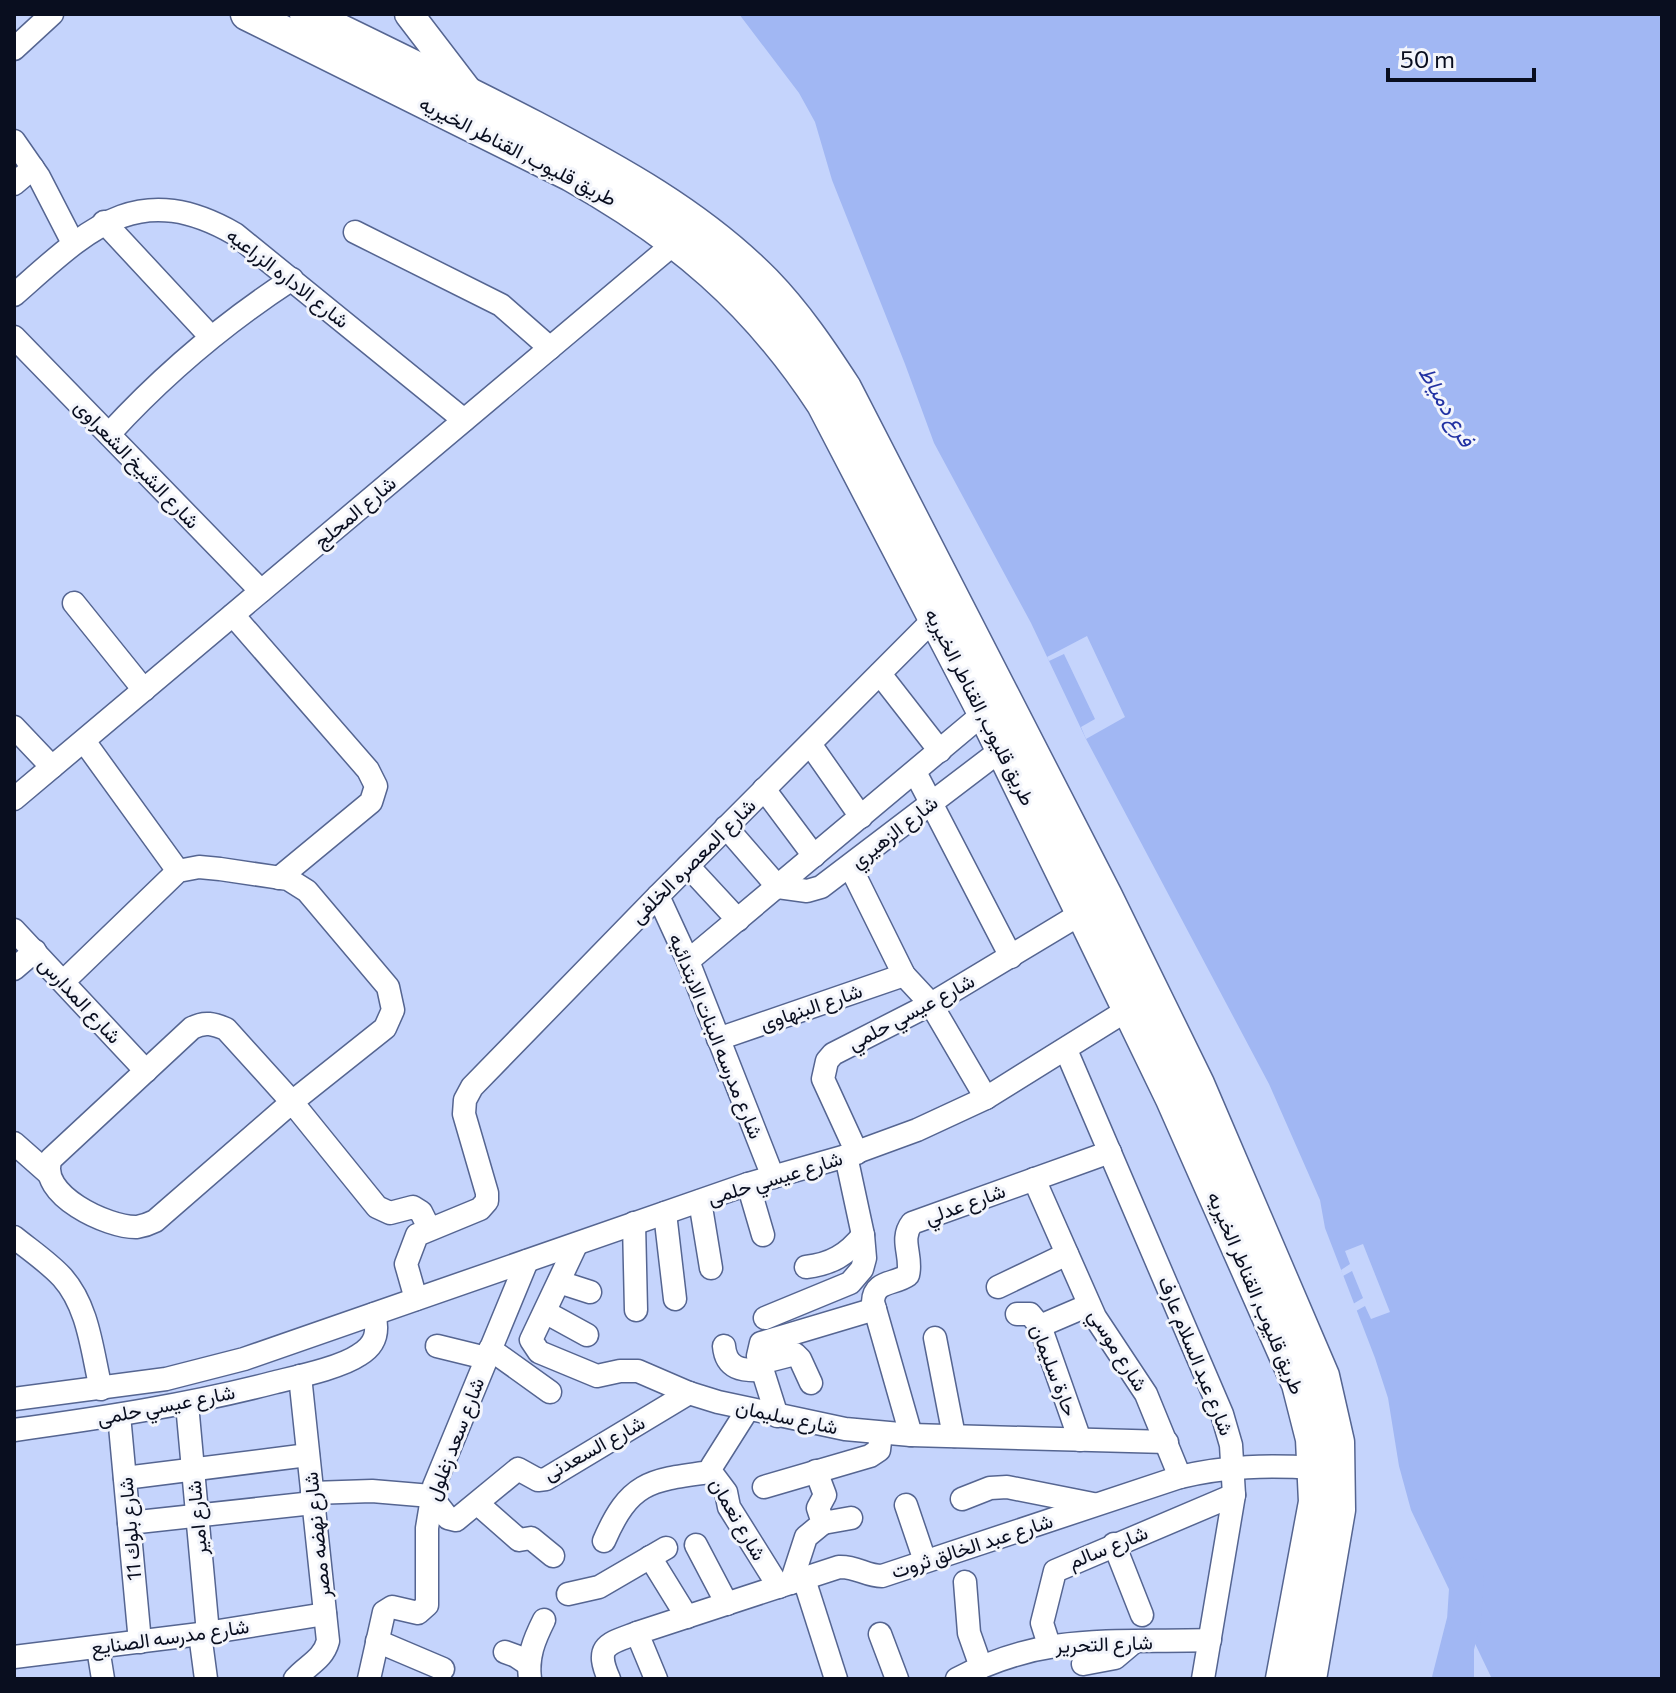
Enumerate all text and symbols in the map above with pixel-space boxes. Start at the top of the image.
scale bar [1388,32,1534,82]
text: 50 m [1400,44,1455,73]
street label: طريق قليوب, القناطر الخيريه [415,90,621,212]
street label: شارع الاداره الزراعيه [221,222,355,335]
water label: فرع دمياط [1411,361,1482,453]
street label: شارع الشيخ الشعراوى [68,394,205,535]
street label: شارع المحلج [308,470,402,555]
street label: طريق قليوب, القناطر الخيريه [919,604,1041,810]
street label: شارع الزهيري [845,790,946,878]
street label: شارع المعصره الخلفى [625,793,762,930]
street label: شارع مدرسه البنات الابتدائيه [662,929,769,1143]
street label: شارع المدارس [32,951,127,1050]
street label: شارع عيسي حلمي [843,968,981,1060]
street label: شارع البنهاوى [757,977,866,1038]
street label: شارع عيسي حلمى [704,1145,847,1215]
street label: شارع عدلي [921,1177,1010,1234]
street label: طريق قليوب, القناطر الخيريه [1201,1188,1311,1398]
street label: شارع عبد السلام عارف [1151,1273,1240,1440]
street label: شارع موسي [1079,1304,1154,1398]
street label: حارة سليمان [1025,1320,1083,1420]
street label: شارع سعد زغلول [420,1374,491,1504]
street label: شارع عيسي حلمى [95,1379,238,1435]
street label: شارع سليمان [733,1394,840,1441]
street label: شارع السعدنى [539,1409,650,1487]
street label: شارع نهضه مصر [297,1471,338,1600]
street label: شارع نعمان [703,1473,772,1566]
street label: شارع بلوك 11 [113,1476,148,1582]
street label: شارع امير [181,1479,214,1558]
street label: شارع عبد الخالق ثروت [888,1508,1056,1585]
street label: شارع سالم [1064,1519,1152,1576]
street label: شارع مدرسه الصنايع [89,1613,251,1662]
street label: شارع التحرير [1054,1629,1153,1660]

